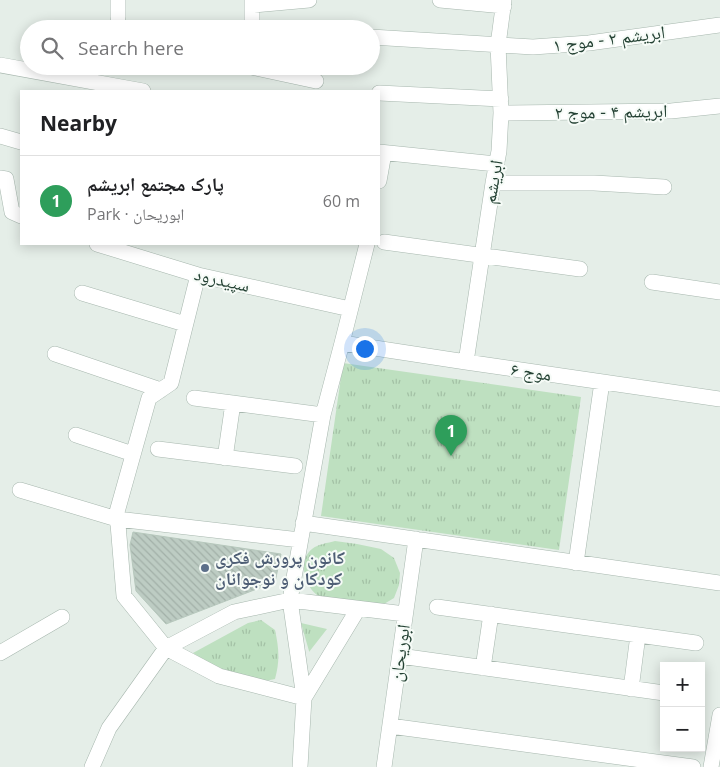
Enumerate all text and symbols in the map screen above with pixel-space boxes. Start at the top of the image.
street label: ابریشم ۲ - موج ۱ [551,19,666,58]
search box [20,20,380,75]
icon: search [38,34,66,62]
text: Search here [78,35,184,61]
street label: ابریشم ۴ - موج ۲ [554,98,668,125]
text: Nearby [40,109,117,137]
street label: ابریشم [476,158,509,206]
text: پارک مجتمع ابریشم [87,171,224,197]
text: 1 [51,190,61,212]
text: 60 m [323,190,360,212]
text: Park · ابوریحان [87,203,184,225]
street label: سپیدرود [192,261,252,297]
your location [352,336,378,362]
street label: موج ۶ [509,356,553,387]
pin: 1 [435,415,467,456]
place label: کانون پرورش فکری کودکان و نوجوانان [215,545,345,590]
marker: کانون پرورش فکری کودکان و نوجوانان [199,562,211,574]
street label: ابوریحان [383,623,415,683]
map controls [660,662,705,752]
button: + [660,662,705,707]
button: − [660,707,705,752]

